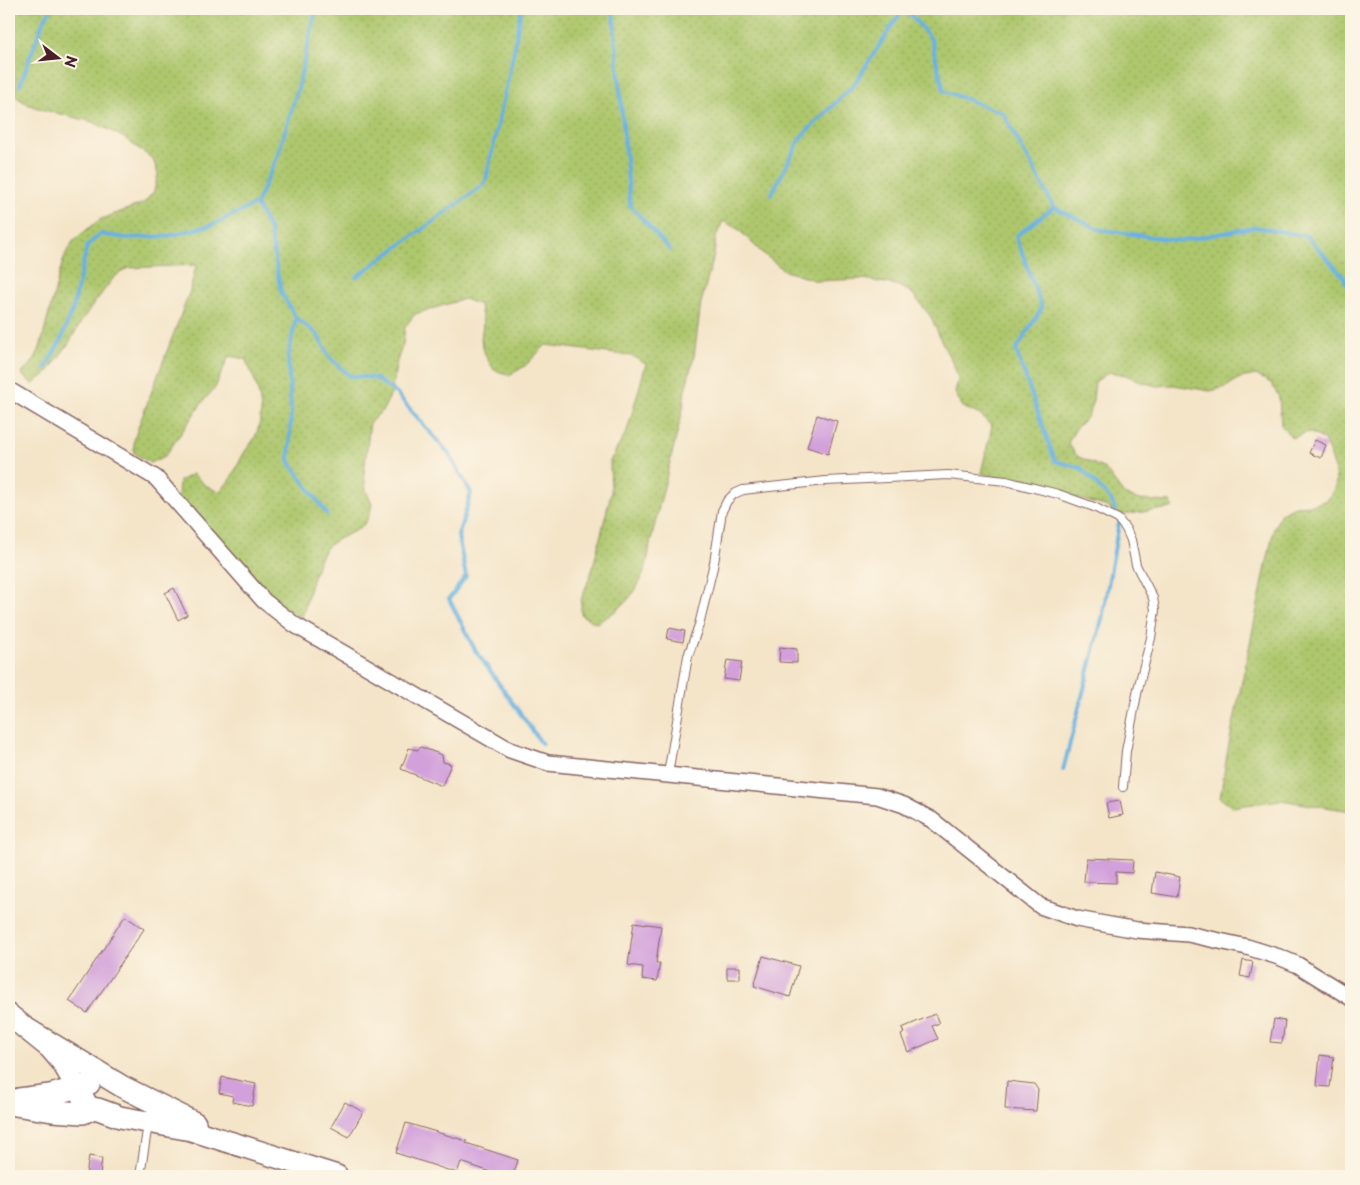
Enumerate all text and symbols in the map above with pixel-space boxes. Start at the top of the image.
north arrow [32,32,82,82]
text: N [59,53,83,70]

